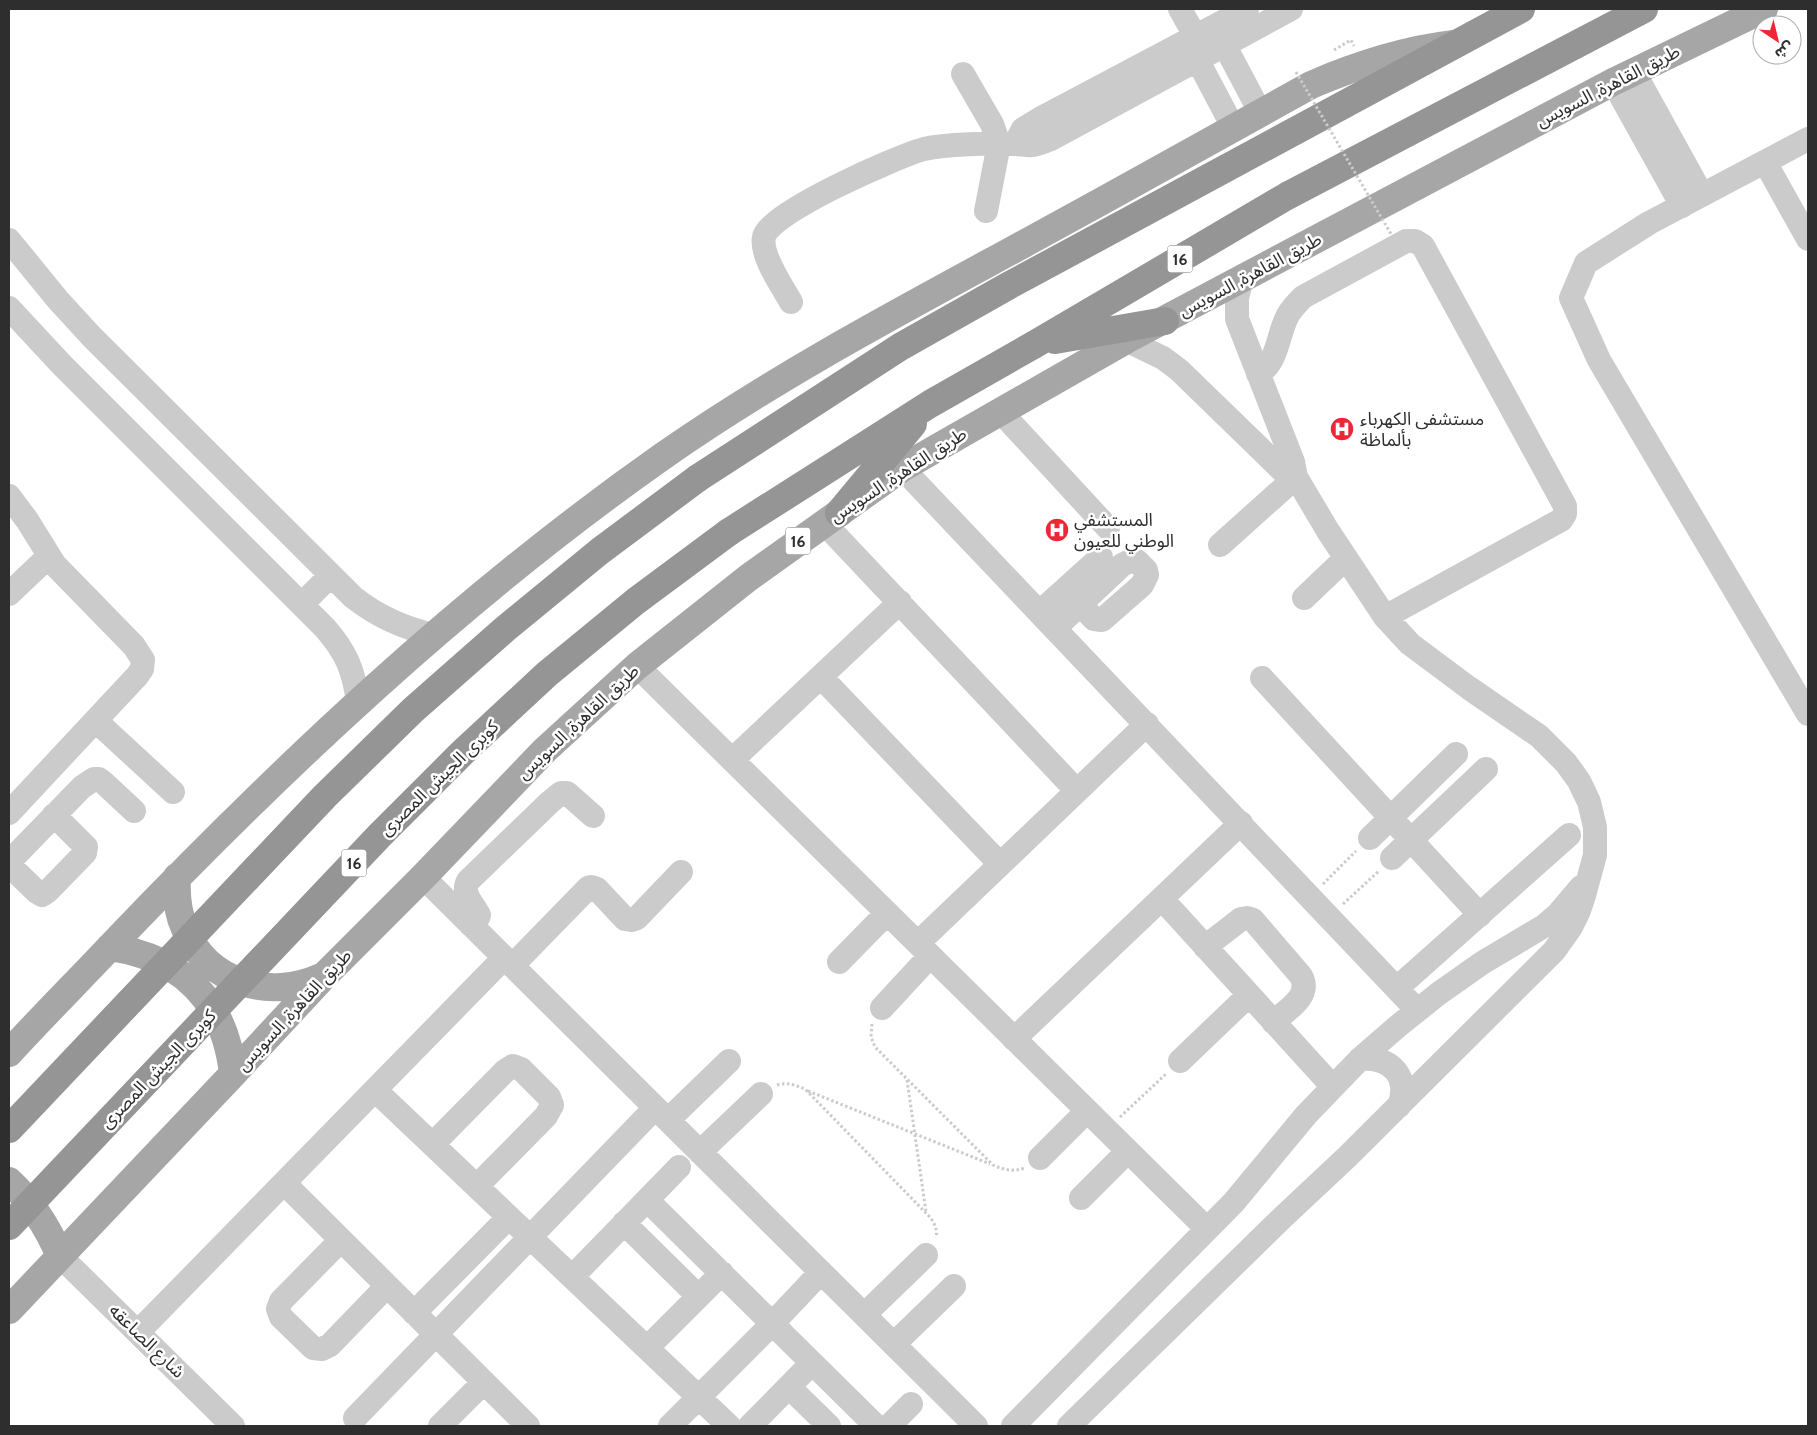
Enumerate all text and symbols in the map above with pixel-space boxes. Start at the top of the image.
north arrow [1752,15,1802,65]
text: ش [1771,38,1797,64]
street label: طريق القاهرة, السويس [1532,40,1684,132]
street label: طريق القاهرة, السويس [1175,228,1325,322]
road number: 16 [1168,245,1192,272]
place label: مستشفى الكهرباء بألماظة [1360,408,1484,451]
hospital icon: مستشفى الكهرباء بألماظة [1329,416,1355,442]
street label: طريق القاهرة, السويس [825,423,971,527]
place label: المستشفي الوطني للعيون [1074,509,1174,554]
hospital icon: المستشفي الوطني للعيون [1044,517,1070,543]
road number: 16 [786,528,810,554]
street label: طريق القاهرة, السويس [512,660,644,784]
street label: كوبرى الجيش المصرى [375,715,503,840]
road number: 16 [342,850,366,876]
street label: طريق القاهرة, السويس [232,944,356,1076]
street label: كوبرى الجيش المصرى [96,1005,221,1133]
street label: شارع الصاعقه [102,1299,190,1385]

